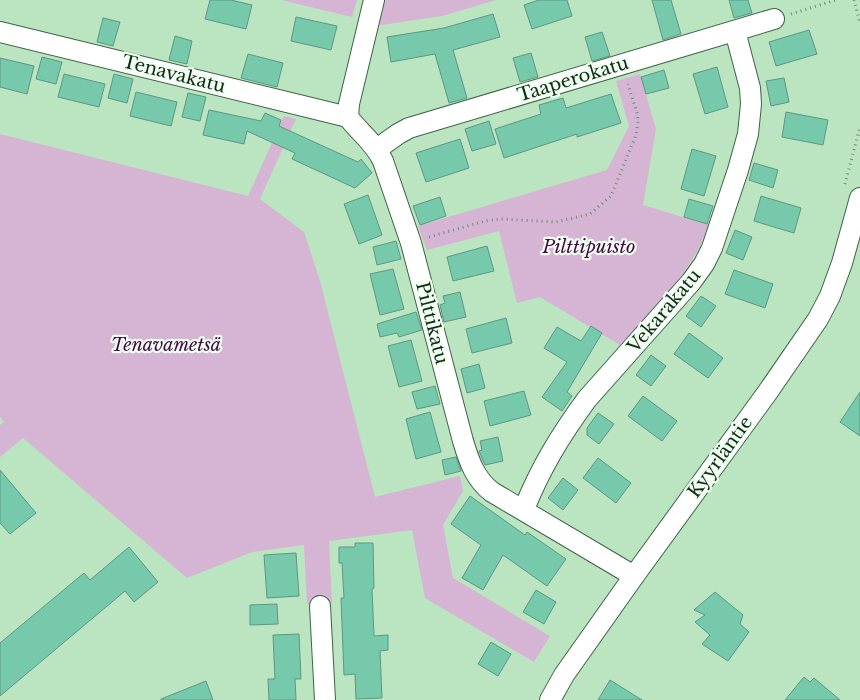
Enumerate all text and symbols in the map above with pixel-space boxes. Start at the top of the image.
street label: Tenavakatu [120,51,228,97]
street label: Taaperokatu [515,52,631,106]
park label: Pilttipuisto [541,236,636,258]
street label: Vekarakatu [622,265,705,358]
street label: Pilttikatu [411,280,453,366]
park label: Tenavametsä [111,334,221,356]
street label: Kyyrläntie [683,412,757,502]

